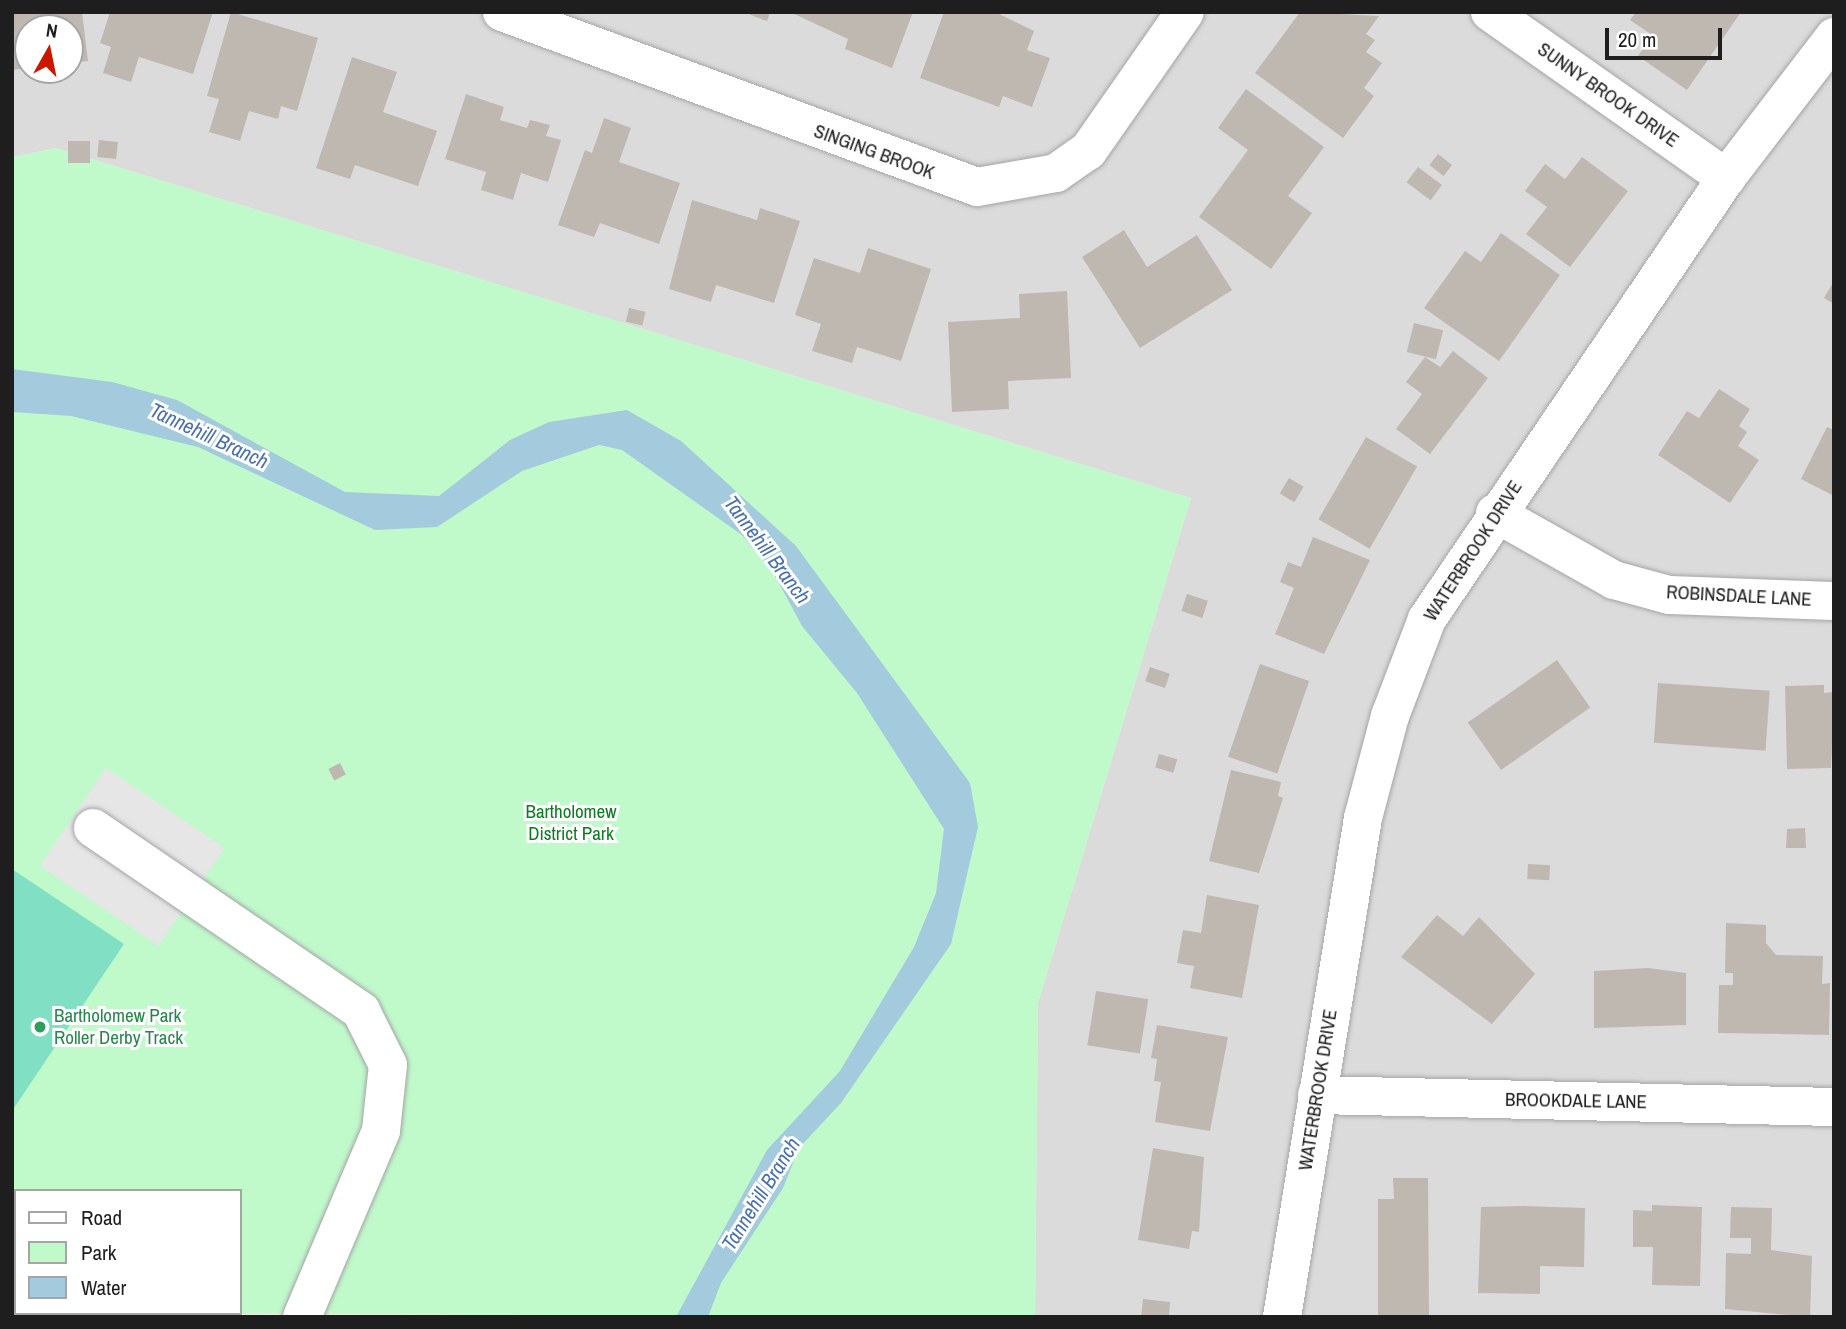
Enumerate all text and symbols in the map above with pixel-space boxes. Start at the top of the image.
north arrow [14,14,84,84]
scale bar [1608,14,1725,58]
text: N [44,17,60,44]
text: 20 m [1618,25,1656,54]
street label: SUNNY BROOK DRIVE [1533,38,1683,152]
street label: SINGING BROOK [811,120,937,184]
water label: Tannehill Branch [146,398,272,474]
street label: WATERBROOK DRIVE [1419,477,1527,625]
water label: Tannehill Branch [718,491,816,609]
street label: ROBINSDALE LANE [1666,581,1812,611]
park label: Bartholomew District Park [526,801,616,845]
place label: Bartholomew Park Roller Derby Track [54,1005,183,1049]
street label: WATERBROOK DRIVE [1294,1008,1342,1172]
marker: Bartholomew Park Roller Derby Track [32,1019,48,1035]
street label: BROOKDALE LANE [1505,1088,1647,1114]
water label: Tannehill Branch [716,1133,806,1255]
legend [14,1189,242,1315]
text: Road [81,1203,122,1232]
text: Park [81,1238,116,1267]
text: Water [81,1273,126,1302]

